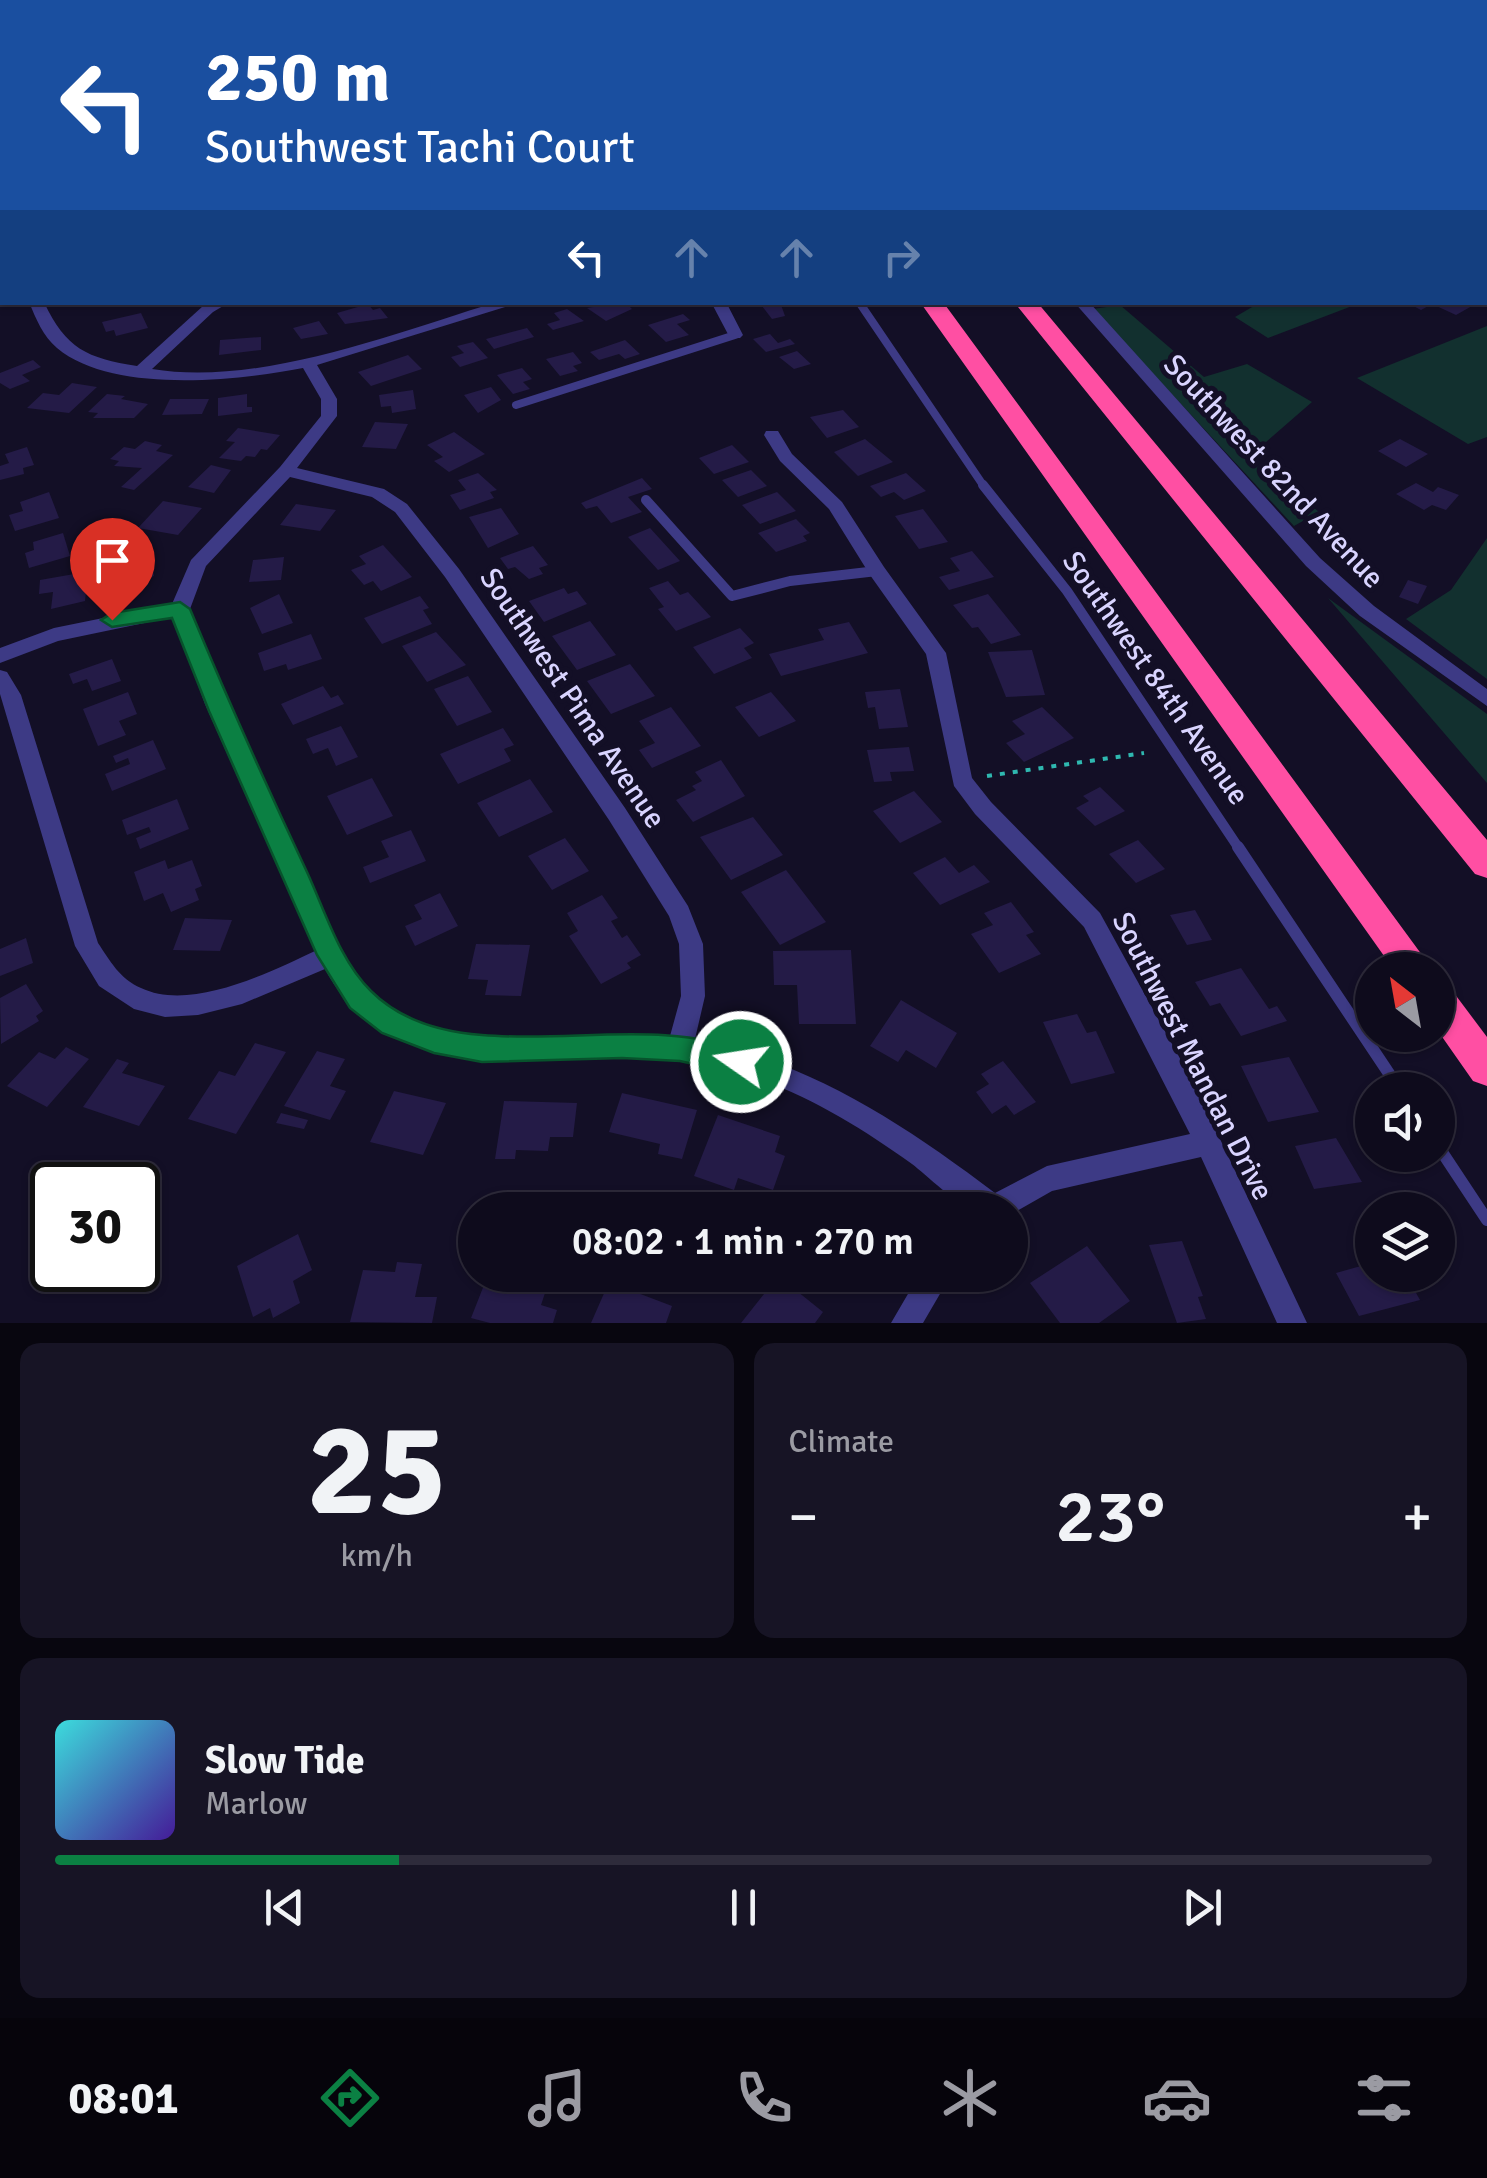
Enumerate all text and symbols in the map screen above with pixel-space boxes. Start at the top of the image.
text: 250 m [205,34,390,120]
icon: left [40,40,170,170]
text: Southwest Tachi Court [205,120,635,175]
icon: left [559,230,614,285]
icon: ahead [664,230,719,285]
icon: ahead [769,230,824,285]
icon: right [874,230,929,285]
street label: Southwest 82nd Avenue [1156,347,1392,596]
pin [70,518,155,621]
icon: arrive [85,533,140,588]
street label: Southwest 84th Avenue [1054,544,1257,812]
street label: Southwest Pima Avenue [472,561,674,836]
street label: Southwest Mandan Drive [1104,906,1281,1207]
north arrow [1355,952,1455,1052]
map controls [1355,952,1455,1292]
position arrow [689,1010,793,1114]
button: sound [1355,1072,1455,1172]
speed limit sign: 30 [30,1162,160,1292]
button: layers [1355,1192,1455,1292]
text: 08:02 · 1 min · 270 m [572,1218,914,1265]
text: 25 [307,1391,447,1551]
text: Climate [789,1422,894,1461]
text: 23° [1055,1470,1165,1563]
text: − [789,1483,818,1551]
text: + [1402,1483,1432,1551]
text: km/h [341,1536,413,1575]
text: Slow Tide [205,1737,365,1784]
text: Marlow [205,1784,307,1823]
icon: previous [257,1880,312,1935]
icon: pause [716,1880,771,1935]
icon: next [1175,1880,1230,1935]
icon: directions [315,2063,385,2133]
icon: music [522,2063,592,2133]
icon: phone [729,2063,799,2133]
icon: climate [935,2063,1005,2133]
icon: car [1142,2063,1212,2133]
icon: filters [1349,2063,1419,2133]
text: 08:01 [68,2071,179,2126]

